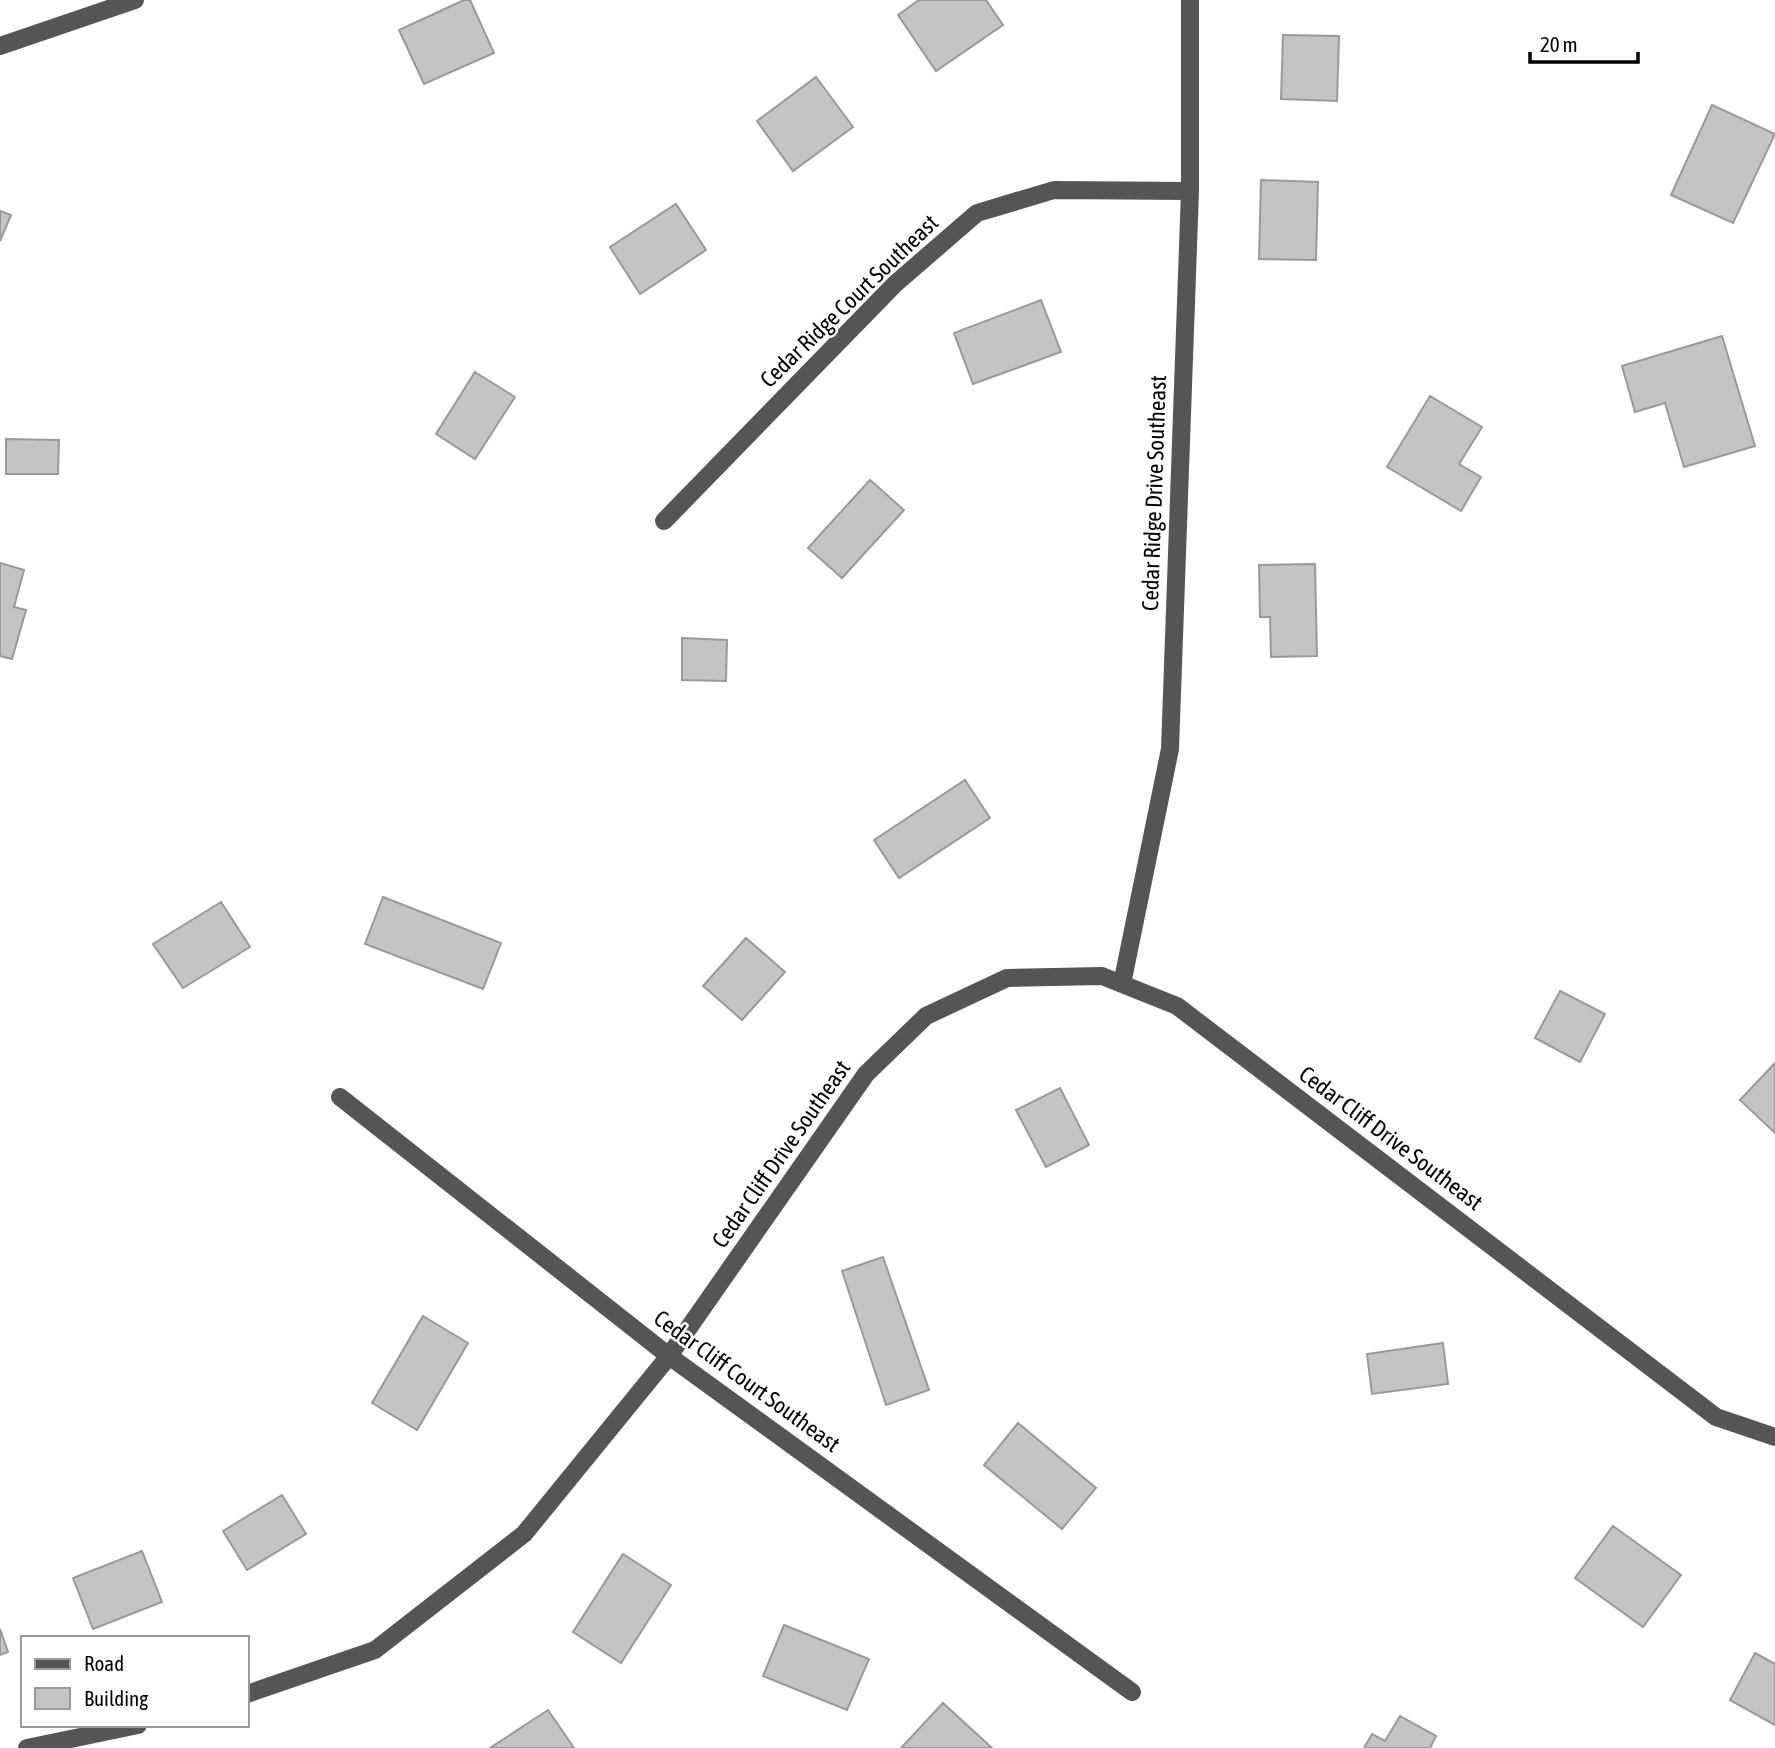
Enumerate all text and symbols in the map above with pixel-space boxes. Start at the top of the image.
scale bar [1530,21,1638,65]
text: 20 m [1540,32,1578,56]
street label: Cedar Ridge Court Southeast [755,209,943,393]
street label: Cedar Ridge Drive Southeast [1137,375,1171,611]
street label: Cedar Cliff Drive Southeast [707,1055,855,1253]
street label: Cedar Cliff Drive Southeast [1294,1061,1488,1215]
street label: Cedar Cliff Court Southeast [649,1305,845,1457]
legend [21,1636,248,1727]
text: Road [84,1651,124,1675]
text: Building [84,1686,148,1710]

